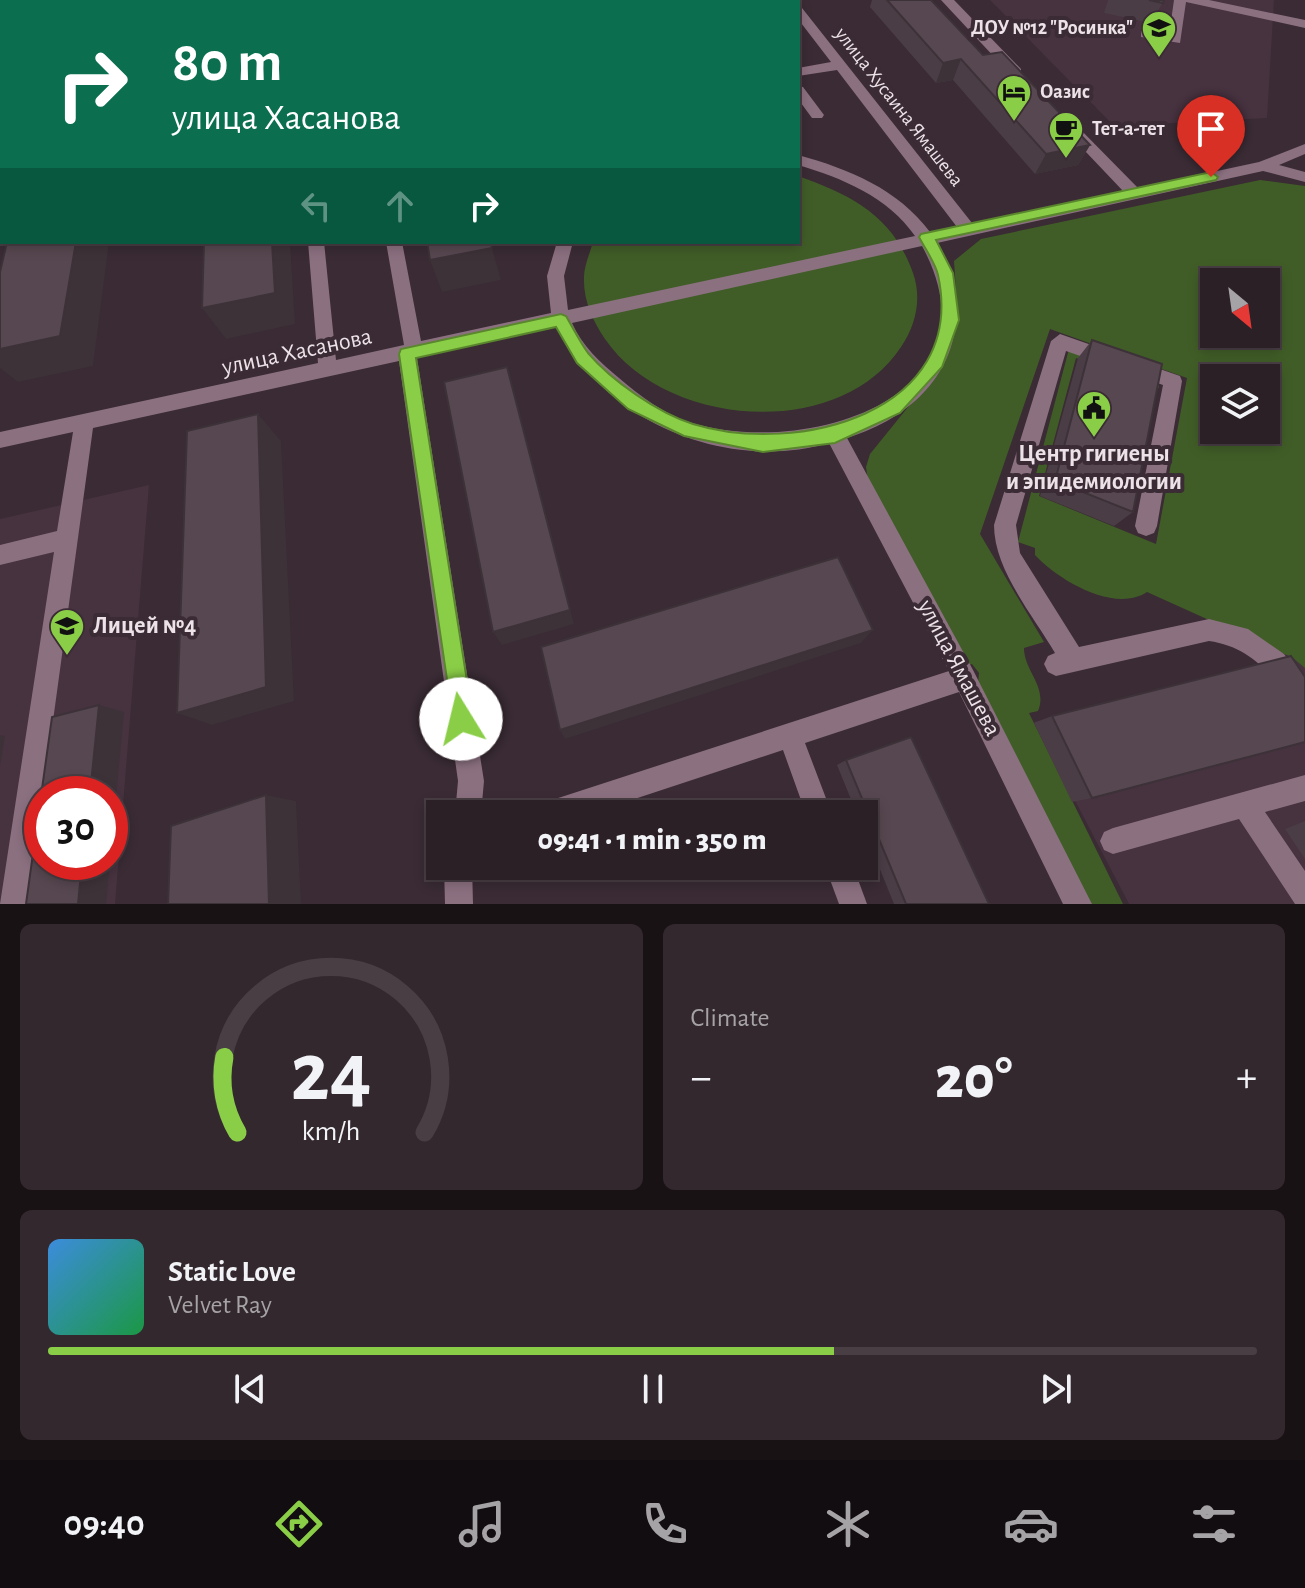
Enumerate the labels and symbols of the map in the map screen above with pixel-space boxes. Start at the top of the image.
school or university icon: ДОУ №12 "Росинка" [1140,9,1178,59]
place label: ДОУ №12 "Росинка" [971,18,1133,38]
street label: улица Хусаина Ямашева [830,23,967,190]
hotel icon: Оазис [995,73,1033,123]
place label: Оазис [1040,82,1090,102]
pin [1177,95,1245,177]
cafe icon: Тет-а-тет [1047,110,1085,160]
place label: Тет-а-тет [1092,119,1165,139]
north arrow [1200,268,1280,348]
street label: улица Хасанова [219,324,374,380]
public building icon: Центр гигиены и эпидемиологии [1075,389,1113,439]
place label: Центр гигиены и эпидемиологии [1006,442,1182,494]
street label: улица Ямашева [913,595,1005,740]
school or university icon: Лицей №4 [48,607,86,657]
place label: Лицей №4 [93,614,196,638]
position arrow [419,677,503,761]
speed limit sign: 30 [24,776,128,880]

